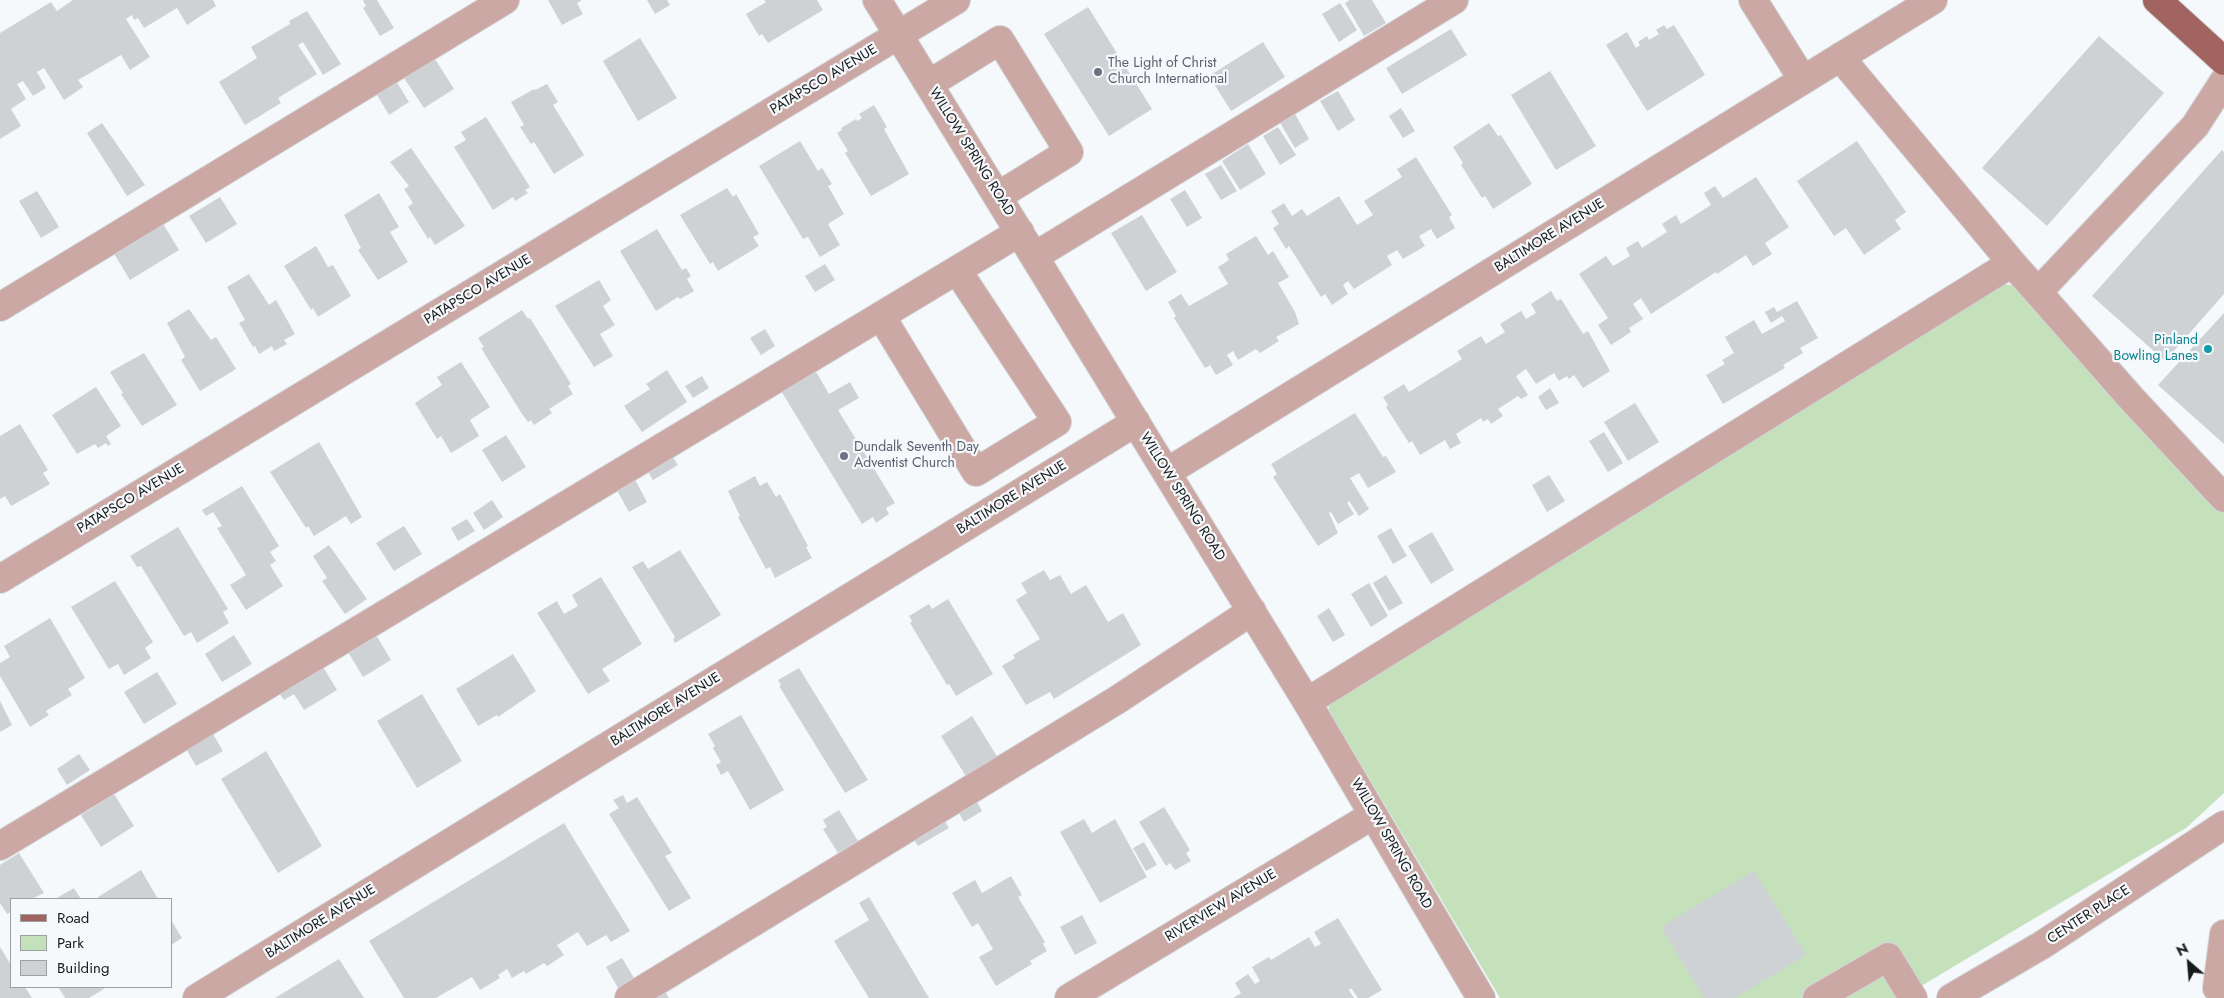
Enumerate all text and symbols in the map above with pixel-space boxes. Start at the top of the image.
street label: PATAPSCO AVENUE [768,41,880,119]
place label: The Light of Christ Church International [1108,56,1227,88]
marker: The Light of Christ Church International [1092,66,1104,78]
street label: WILLOW SPRING ROAD [925,85,1017,219]
street label: BALTIMORE AVENUE [1492,195,1608,277]
street label: PATAPSCO AVENUE [422,251,534,329]
place label: Pinland Bowling Lanes [2114,333,2198,366]
marker: Pinland Bowling Lanes [2202,343,2214,355]
street label: WILLOW SPRING ROAD [1136,430,1228,564]
place label: Dundalk Seventh Day Adventist Church [854,440,979,472]
marker: Dundalk Seventh Day Adventist Church [838,450,850,462]
street label: BALTIMORE AVENUE [954,457,1070,539]
street label: PATAPSCO AVENUE [75,460,187,538]
street label: BALTIMORE AVENUE [608,669,724,751]
street label: WILLOW SPRING ROAD [1347,776,1435,912]
street label: RIVERVIEW AVENUE [1162,866,1280,946]
street label: BALTIMORE AVENUE [263,881,379,963]
street label: CENTER PLACE [2045,882,2133,948]
legend [10,898,172,988]
text: Road [57,907,89,929]
text: Park [57,932,84,954]
north arrow [2164,938,2214,988]
text: N [2173,938,2192,961]
text: Building [57,957,109,979]

